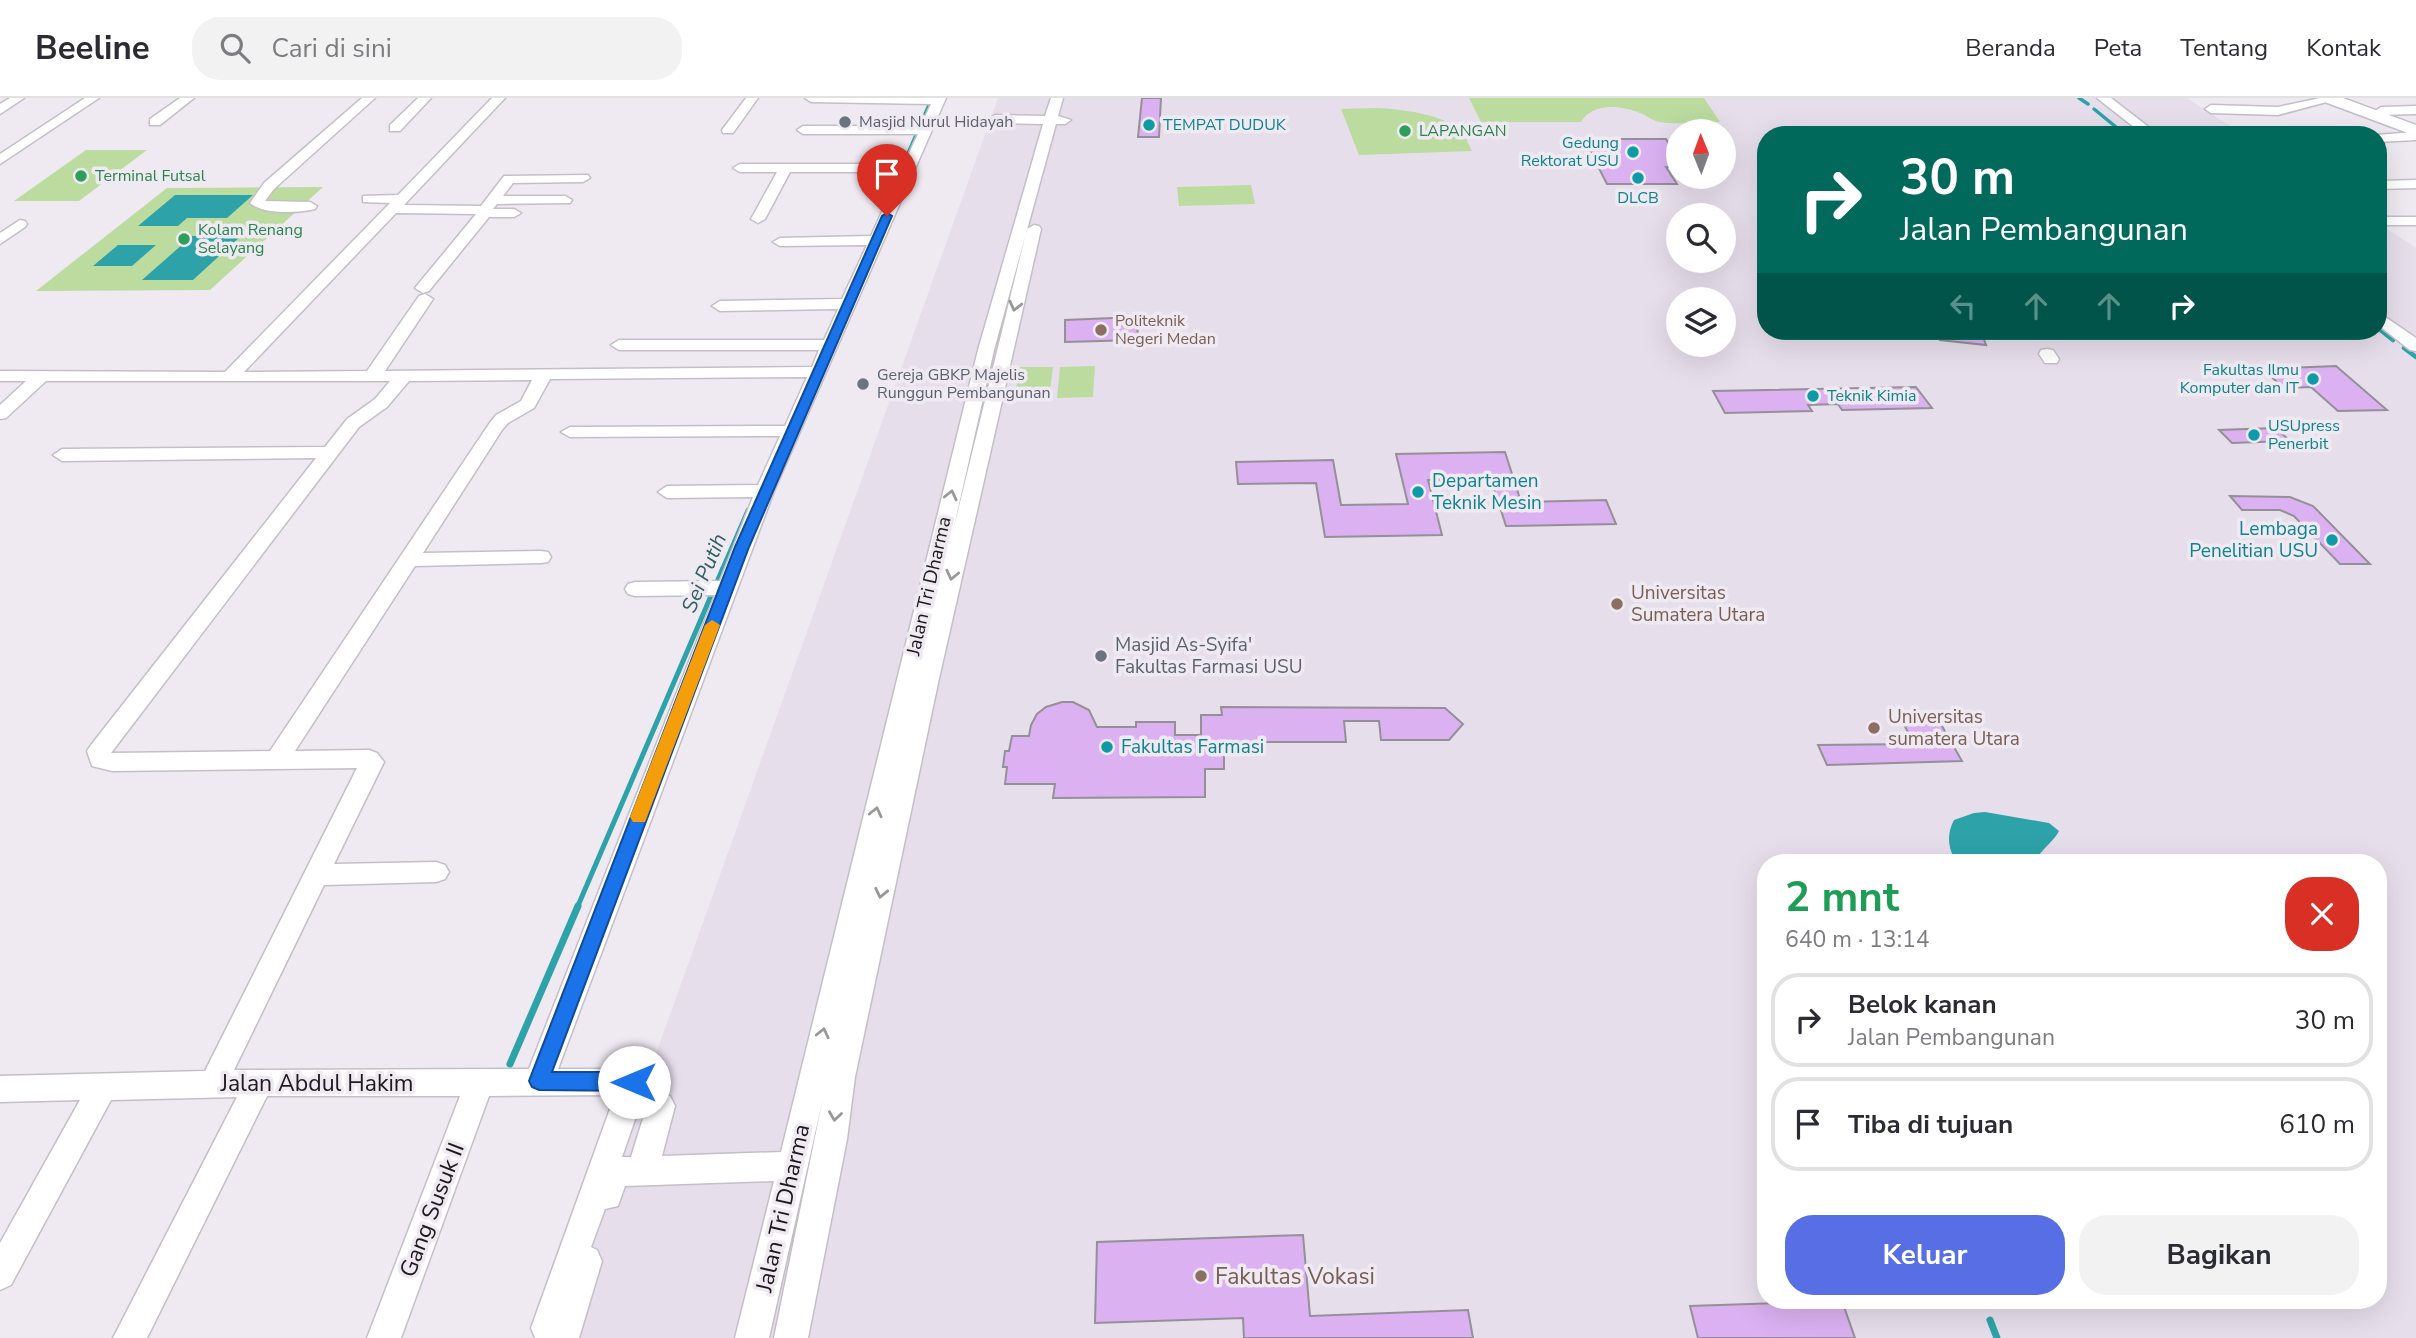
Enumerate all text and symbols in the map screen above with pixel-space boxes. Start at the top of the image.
search box [192,17,682,80]
text: Beeline [35,26,150,71]
icon: search [216,29,254,67]
text: Cari di sini [272,31,392,66]
text: Beranda [1965,32,2056,64]
text: Peta [2094,32,2142,64]
text: Tentang [2180,32,2268,64]
text: Kontak [2306,32,2381,64]
place label: Masjid Nurul Hidayah [859,111,1013,133]
marker: Masjid Nurul Hidayah [837,114,853,130]
place label: TEMPAT DUDUK [1163,114,1287,136]
marker: TEMPAT DUDUK [1141,117,1157,133]
north arrow [1666,119,1736,189]
map controls [1666,119,1736,357]
place label: LAPANGAN [1419,120,1507,142]
marker: LAPANGAN [1397,123,1413,139]
place label: Gedung Rektorat USU [1521,132,1619,172]
pin [857,144,917,216]
marker: Gedung Rektorat USU [1625,144,1641,160]
text: 30 m [1900,144,2015,211]
icon: right [1785,154,1876,245]
icon: arrive [868,155,906,193]
place label: Terminal Futsal [95,165,206,187]
marker: Terminal Futsal [73,168,89,184]
marker: DLCB [1630,170,1646,186]
place label: DLCB [1617,187,1659,209]
button: search [1666,203,1736,273]
text: Jalan Pembangunan [1900,208,2188,251]
place label: Kolam Renang Selayang [198,219,303,259]
marker: Kolam Renang Selayang [176,231,192,247]
button: layers [1666,287,1736,357]
icon: left [1944,287,1982,325]
icon: ahead [2017,287,2055,325]
icon: ahead [2090,287,2128,325]
icon: right [2163,287,2201,325]
one-way arrow [1009,300,1023,312]
place label: Politeknik Negeri Medan [1115,310,1216,350]
marker: Politeknik Negeri Medan [1093,322,1109,338]
place label: Fakultas Ilmu Komputer dan IT [2180,359,2299,399]
place label: Gereja GBKP Majelis Runggun Pembangunan [877,364,1051,404]
marker: Fakultas Ilmu Komputer dan IT [2305,371,2321,387]
marker: Gereja GBKP Majelis Runggun Pembangunan [855,376,871,392]
place label: Teknik Kimia [1827,385,1916,407]
marker: Teknik Kimia [1805,388,1821,404]
place label: USUpress Penerbit [2268,415,2340,455]
marker: USUpress Penerbit [2246,427,2262,443]
place label: Departamen Teknik Mesin [1432,468,1542,516]
marker: Departamen Teknik Mesin [1410,484,1426,500]
one-way arrow [943,489,957,501]
street label: Jalan Tri Dharma [900,514,958,659]
place label: Lembaga Penelitian USU [2189,516,2318,564]
water label: Sei Putih [675,529,733,617]
marker: Lembaga Penelitian USU [2324,532,2340,548]
one-way arrow [946,569,960,581]
place label: Universitas Sumatera Utara [1631,580,1765,628]
marker: Universitas Sumatera Utara [1609,596,1625,612]
place label: Masjid As-Syifa' Fakultas Farmasi USU [1115,632,1302,680]
marker: Masjid As-Syifa' Fakultas Farmasi USU [1093,648,1109,664]
place label: Universitas sumatera Utara [1888,704,2020,752]
marker: Universitas sumatera Utara [1866,720,1882,736]
place label: Fakultas Farmasi [1121,734,1264,760]
marker: Fakultas Farmasi [1099,739,1115,755]
one-way arrow [868,806,882,818]
text: 2 mnt [1785,869,1899,926]
button: close [2285,877,2359,951]
one-way arrow [875,887,889,899]
text: 640 m · 13:14 [1785,924,1930,955]
text: Belok kanan [1848,987,1997,1022]
icon: right [1789,1001,1827,1039]
text: 30 m [2295,1003,2355,1038]
text: Jalan Pembangunan [1848,1022,2055,1053]
one-way arrow [815,1027,830,1039]
position arrow [597,1045,671,1119]
street label: Jalan Abdul Hakim [219,1068,414,1099]
icon: arrive [1789,1105,1827,1143]
text: Tiba di tujuan [1848,1107,2013,1142]
text: 610 m [2279,1107,2355,1142]
one-way arrow [828,1110,843,1121]
street label: Jalan Tri Dharma [748,1121,817,1296]
street label: Gang Susuk II [392,1138,472,1282]
button: Keluar [1785,1215,2065,1295]
button: Bagikan [2079,1215,2359,1295]
place label: Fakultas Vokasi [1215,1261,1375,1292]
marker: Fakultas Vokasi [1193,1268,1209,1284]

